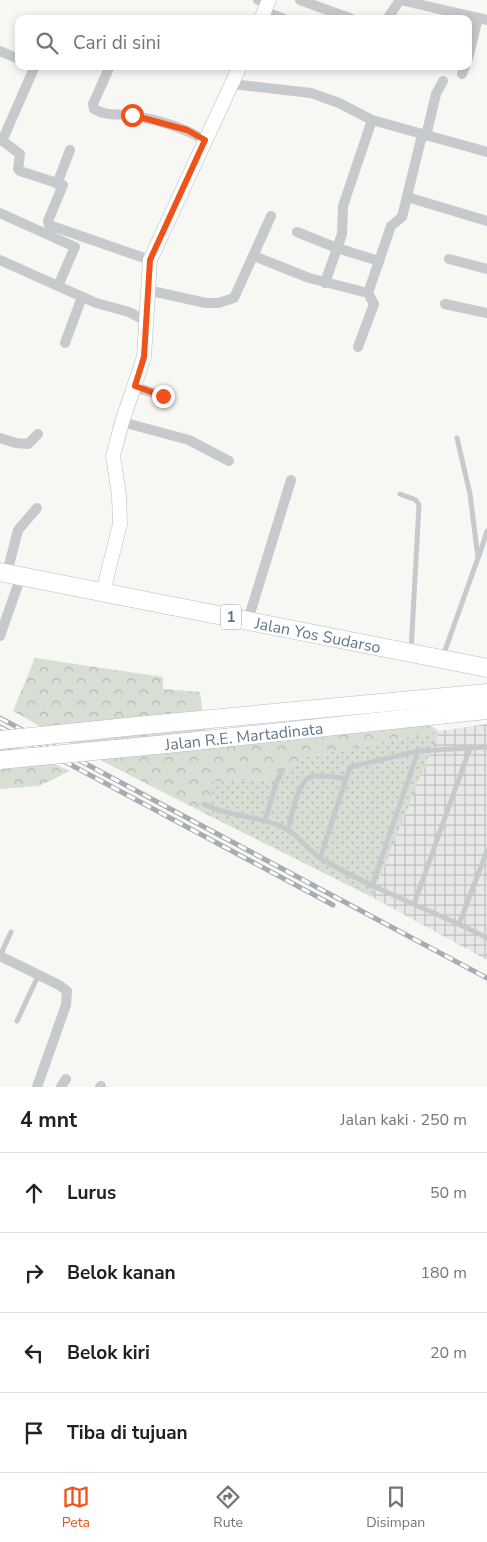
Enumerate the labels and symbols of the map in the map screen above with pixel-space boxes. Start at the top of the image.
route start [121,104,144,127]
route end [152,385,175,408]
road number: 1 [221,604,241,630]
street label: Jalan Yos Sudarso [252,612,383,659]
street label: Jalan R.E. Martadinata [163,718,324,756]

